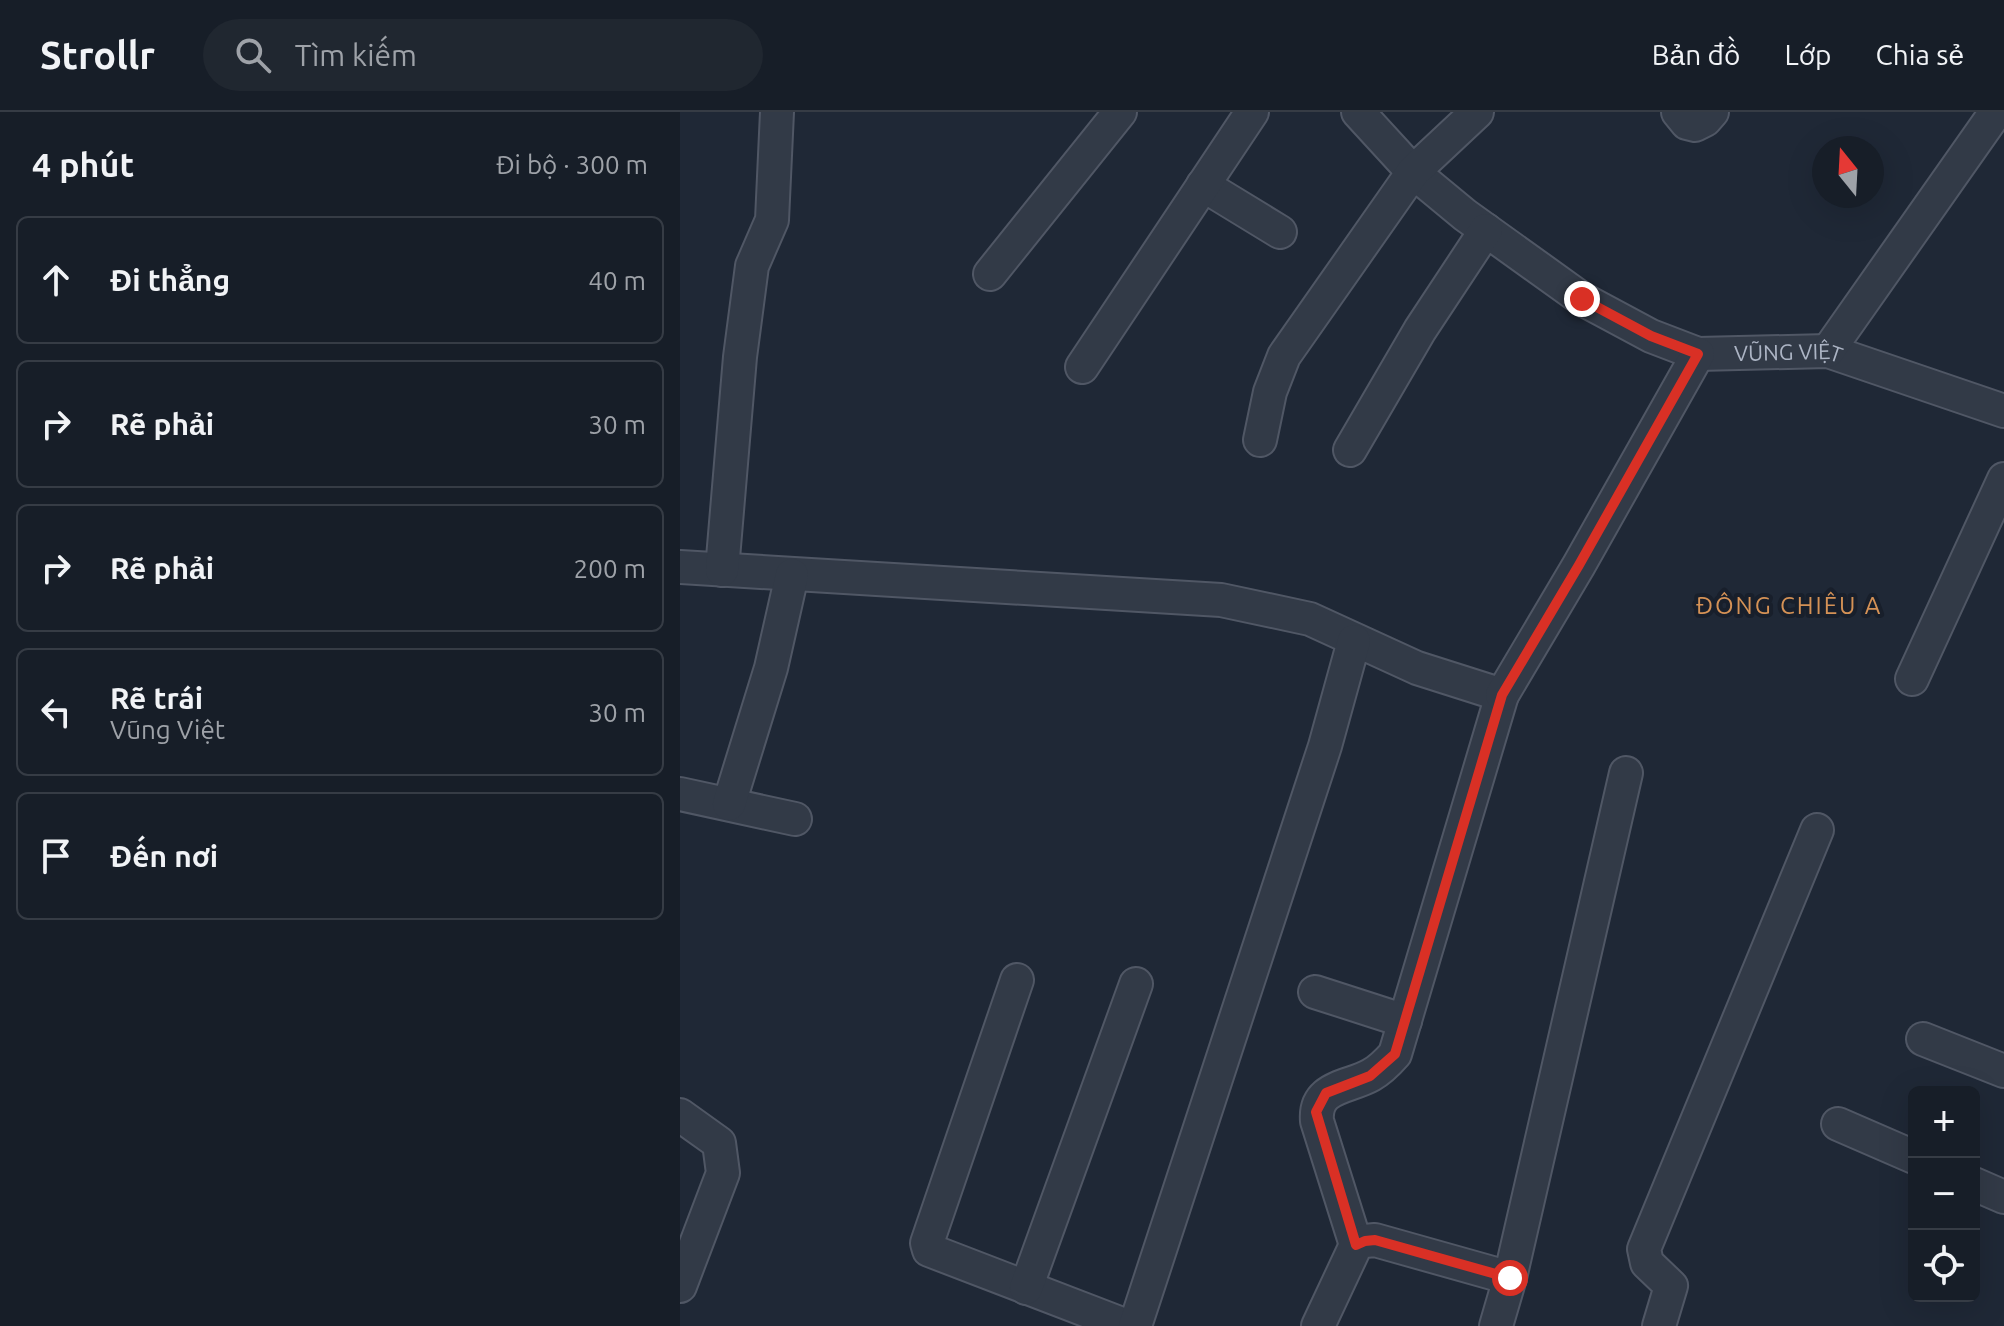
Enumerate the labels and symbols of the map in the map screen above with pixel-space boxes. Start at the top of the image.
north arrow [1812,136,1884,208]
route end [1564,281,1600,317]
street label: VŨNG VIỆT [1734,338,1846,367]
district label: ĐÔNG CHIÊU A [1696,591,1882,619]
route start [1492,1260,1528,1296]

